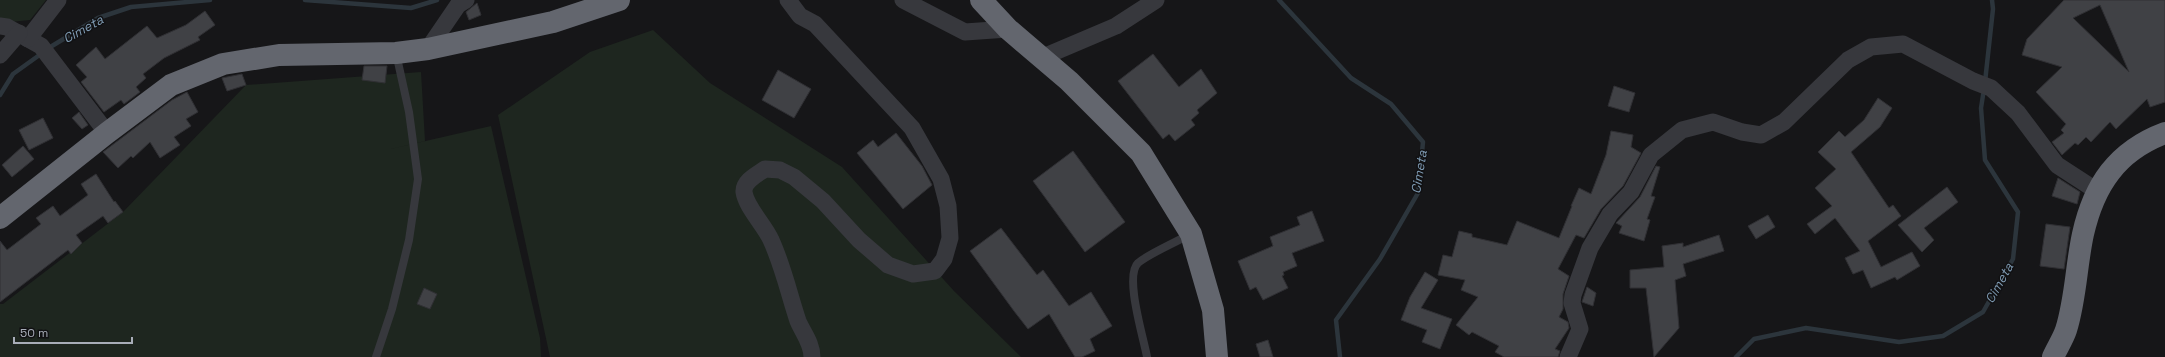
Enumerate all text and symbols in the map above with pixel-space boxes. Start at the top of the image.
water label: Cimeta [60,11,107,47]
water label: Cimeta [1407,149,1431,195]
water label: Cimeta [1981,259,2017,306]
scale bar [14,319,132,345]
text: 50 m [20,325,48,341]

